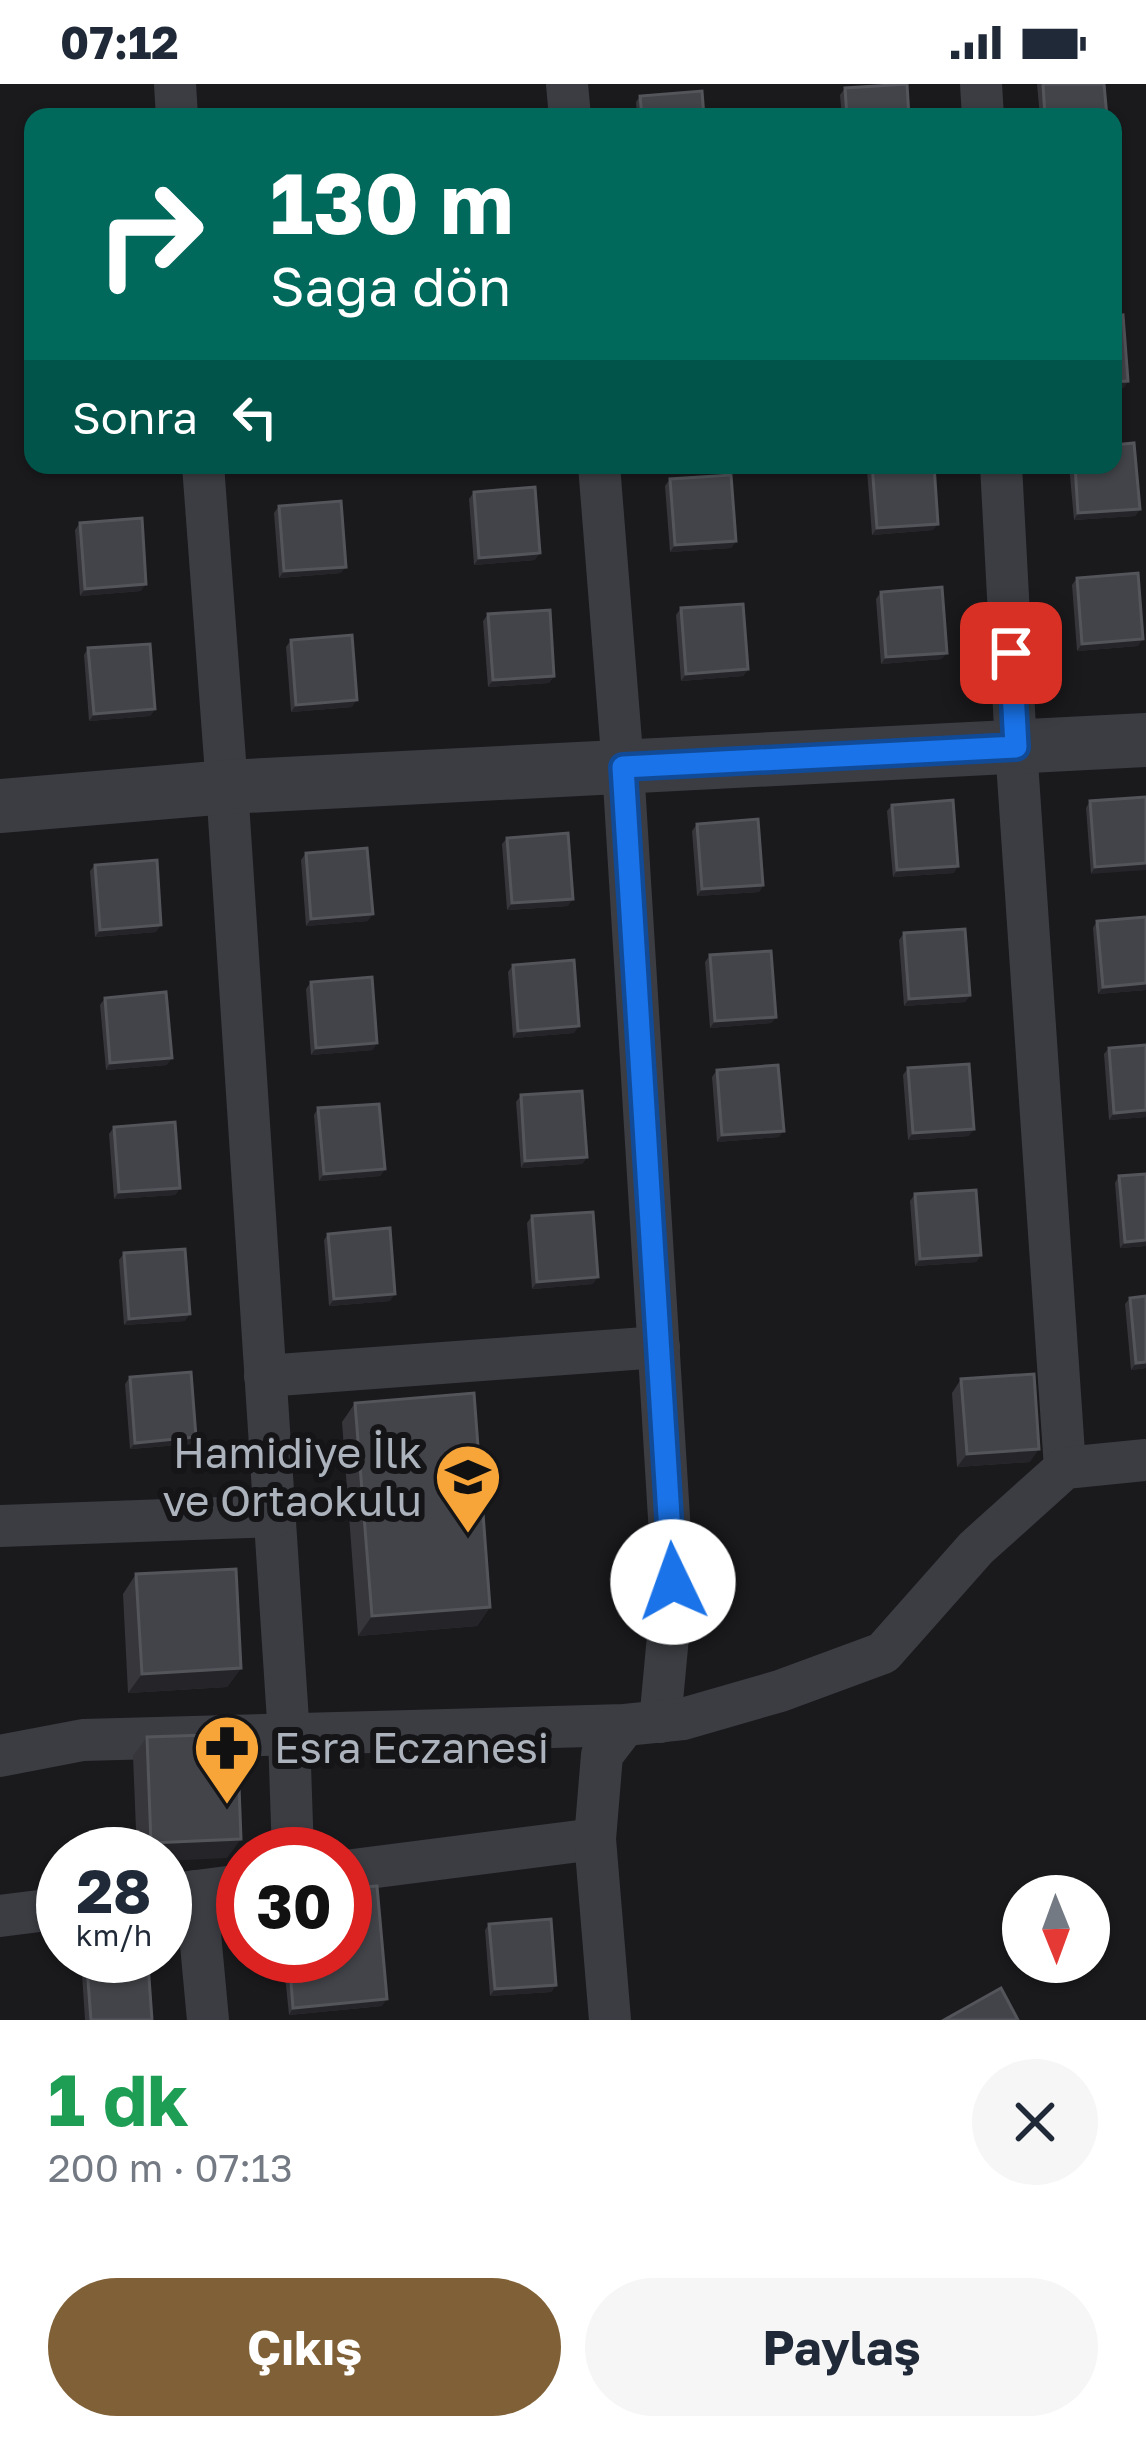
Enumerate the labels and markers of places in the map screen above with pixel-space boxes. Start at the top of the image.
pin [960,602,1062,704]
place label: Hamidiye İlk ve Ortaokulu [162,1427,422,1525]
school or university icon: Hamidiye İlk ve Ortaokulu [433,1442,503,1536]
pharmacy icon: Esra Eczanesi [192,1713,262,1807]
place label: Esra Eczanesi [274,1722,549,1772]

